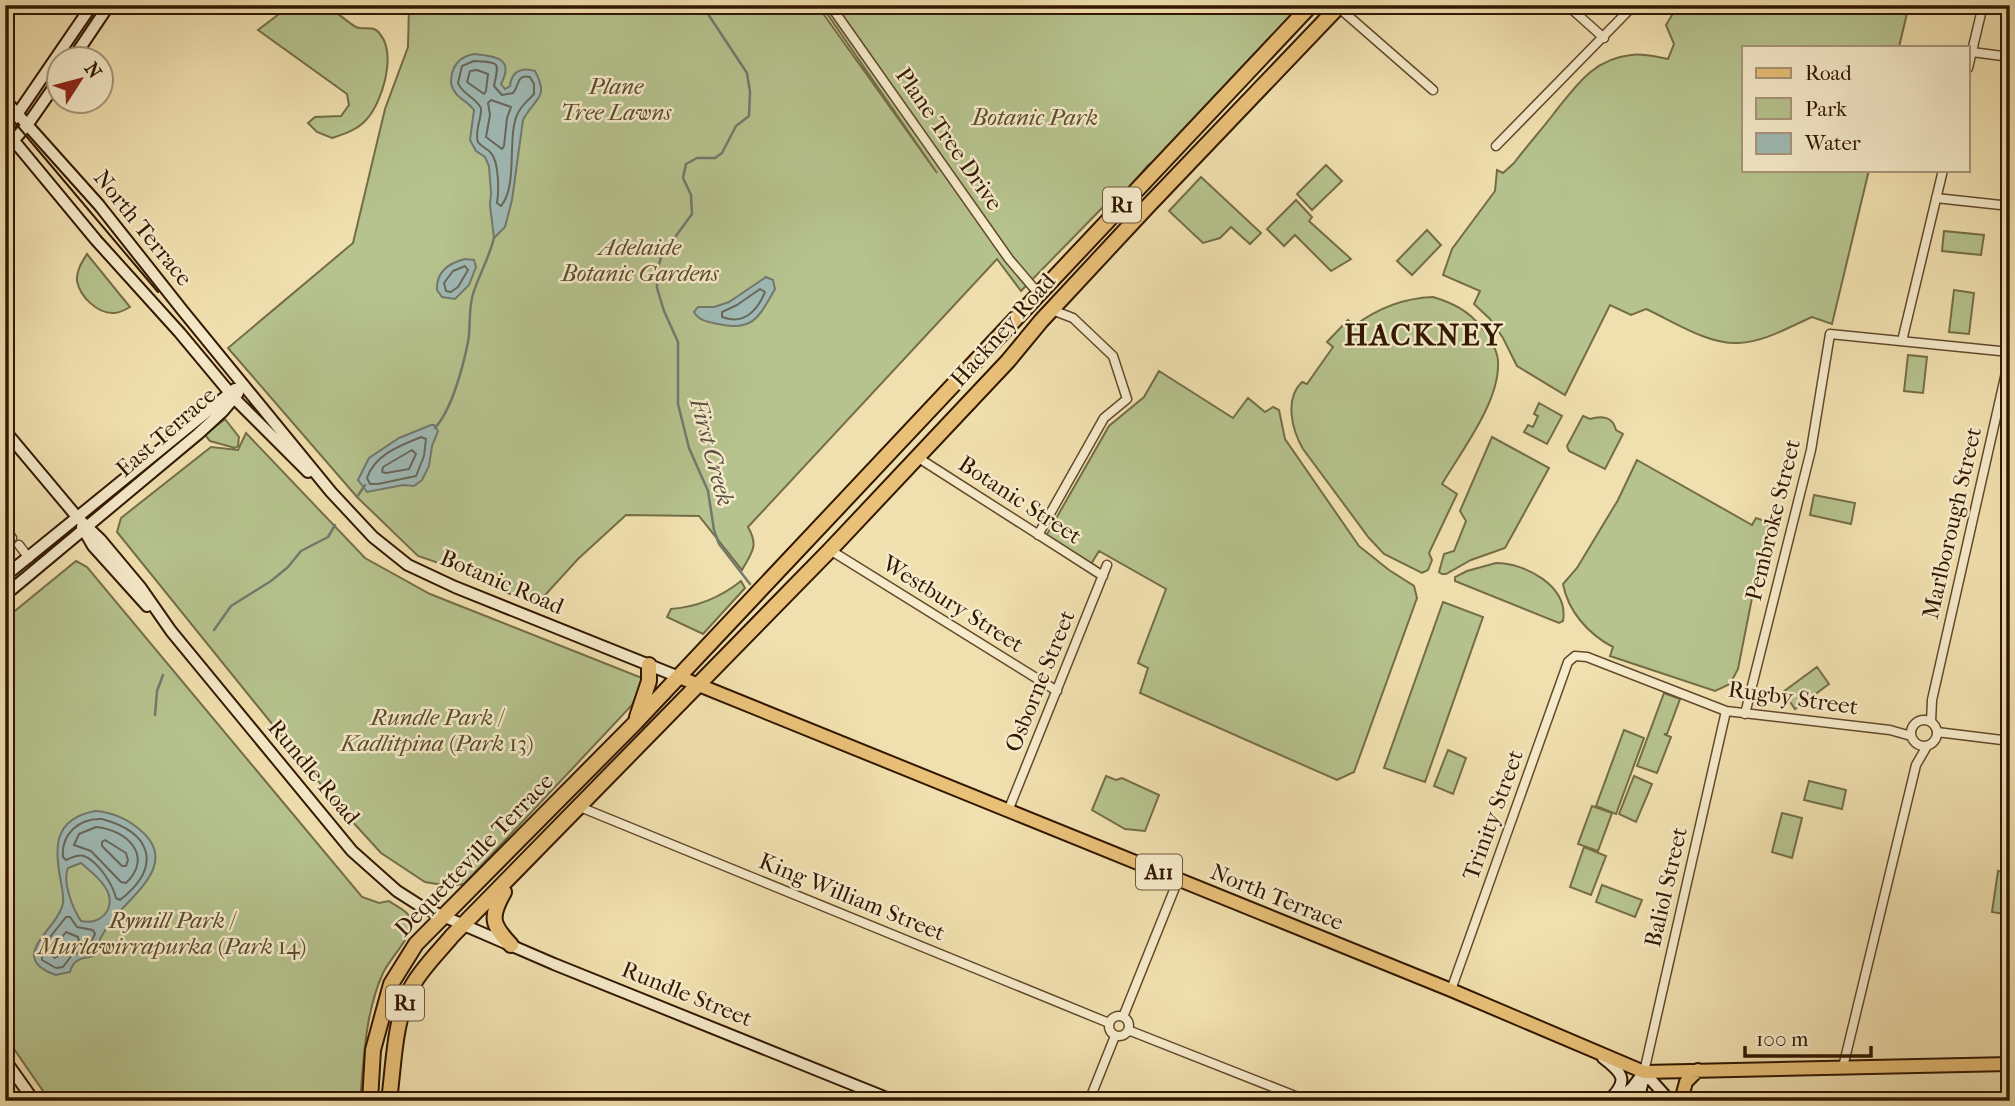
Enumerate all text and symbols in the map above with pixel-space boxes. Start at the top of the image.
north arrow [46,46,116,116]
legend [1742,46,1969,172]
text: N [80,58,106,83]
text: Road [1805,61,1852,85]
street label: Plane Tree Drive [890,62,1008,216]
park label: Plane Tree Lawns [561,73,672,126]
text: Park [1805,97,1847,121]
park label: Botanic Park [970,104,1098,131]
text: Water [1804,131,1861,155]
street label: North Terrace [88,165,198,291]
road number: R1 [1103,188,1141,222]
park label: Adelaide Botanic Gardens [559,234,720,287]
street label: Hackney Road [945,267,1061,392]
district label: HACKNEY [1344,318,1504,353]
street label: East Terrace [111,381,221,483]
water label: First Creek [684,394,740,509]
street label: Marlborough Street [1917,424,1987,622]
street label: Pembroke Street [1740,437,1806,603]
street label: Botanic Street [953,450,1087,550]
street label: Botanic Road [436,544,568,620]
street label: Westbury Street [876,549,1029,658]
street label: Osborne Street [999,606,1081,756]
street label: Rugby Street [1726,676,1860,720]
park label: Rundle Park / Kadlitpina (Park 13) [339,704,533,757]
street label: Rundle Road [262,714,366,830]
street label: Trinity Street [1457,746,1529,884]
street label: Dequetteville Terrace [389,768,559,942]
street label: Baliol Street [1639,824,1693,950]
street label: King William Street [755,847,949,947]
road number: A11 [1136,854,1182,890]
street label: North Terrace [1206,858,1348,936]
park label: Rymill Park / Murlawirrapurka (Park 14) [36,907,306,960]
street label: Rundle Street [618,956,756,1032]
road number: R1 [386,986,424,1020]
scale bar [1745,1015,1871,1059]
text: 100 m [1756,1027,1809,1051]

